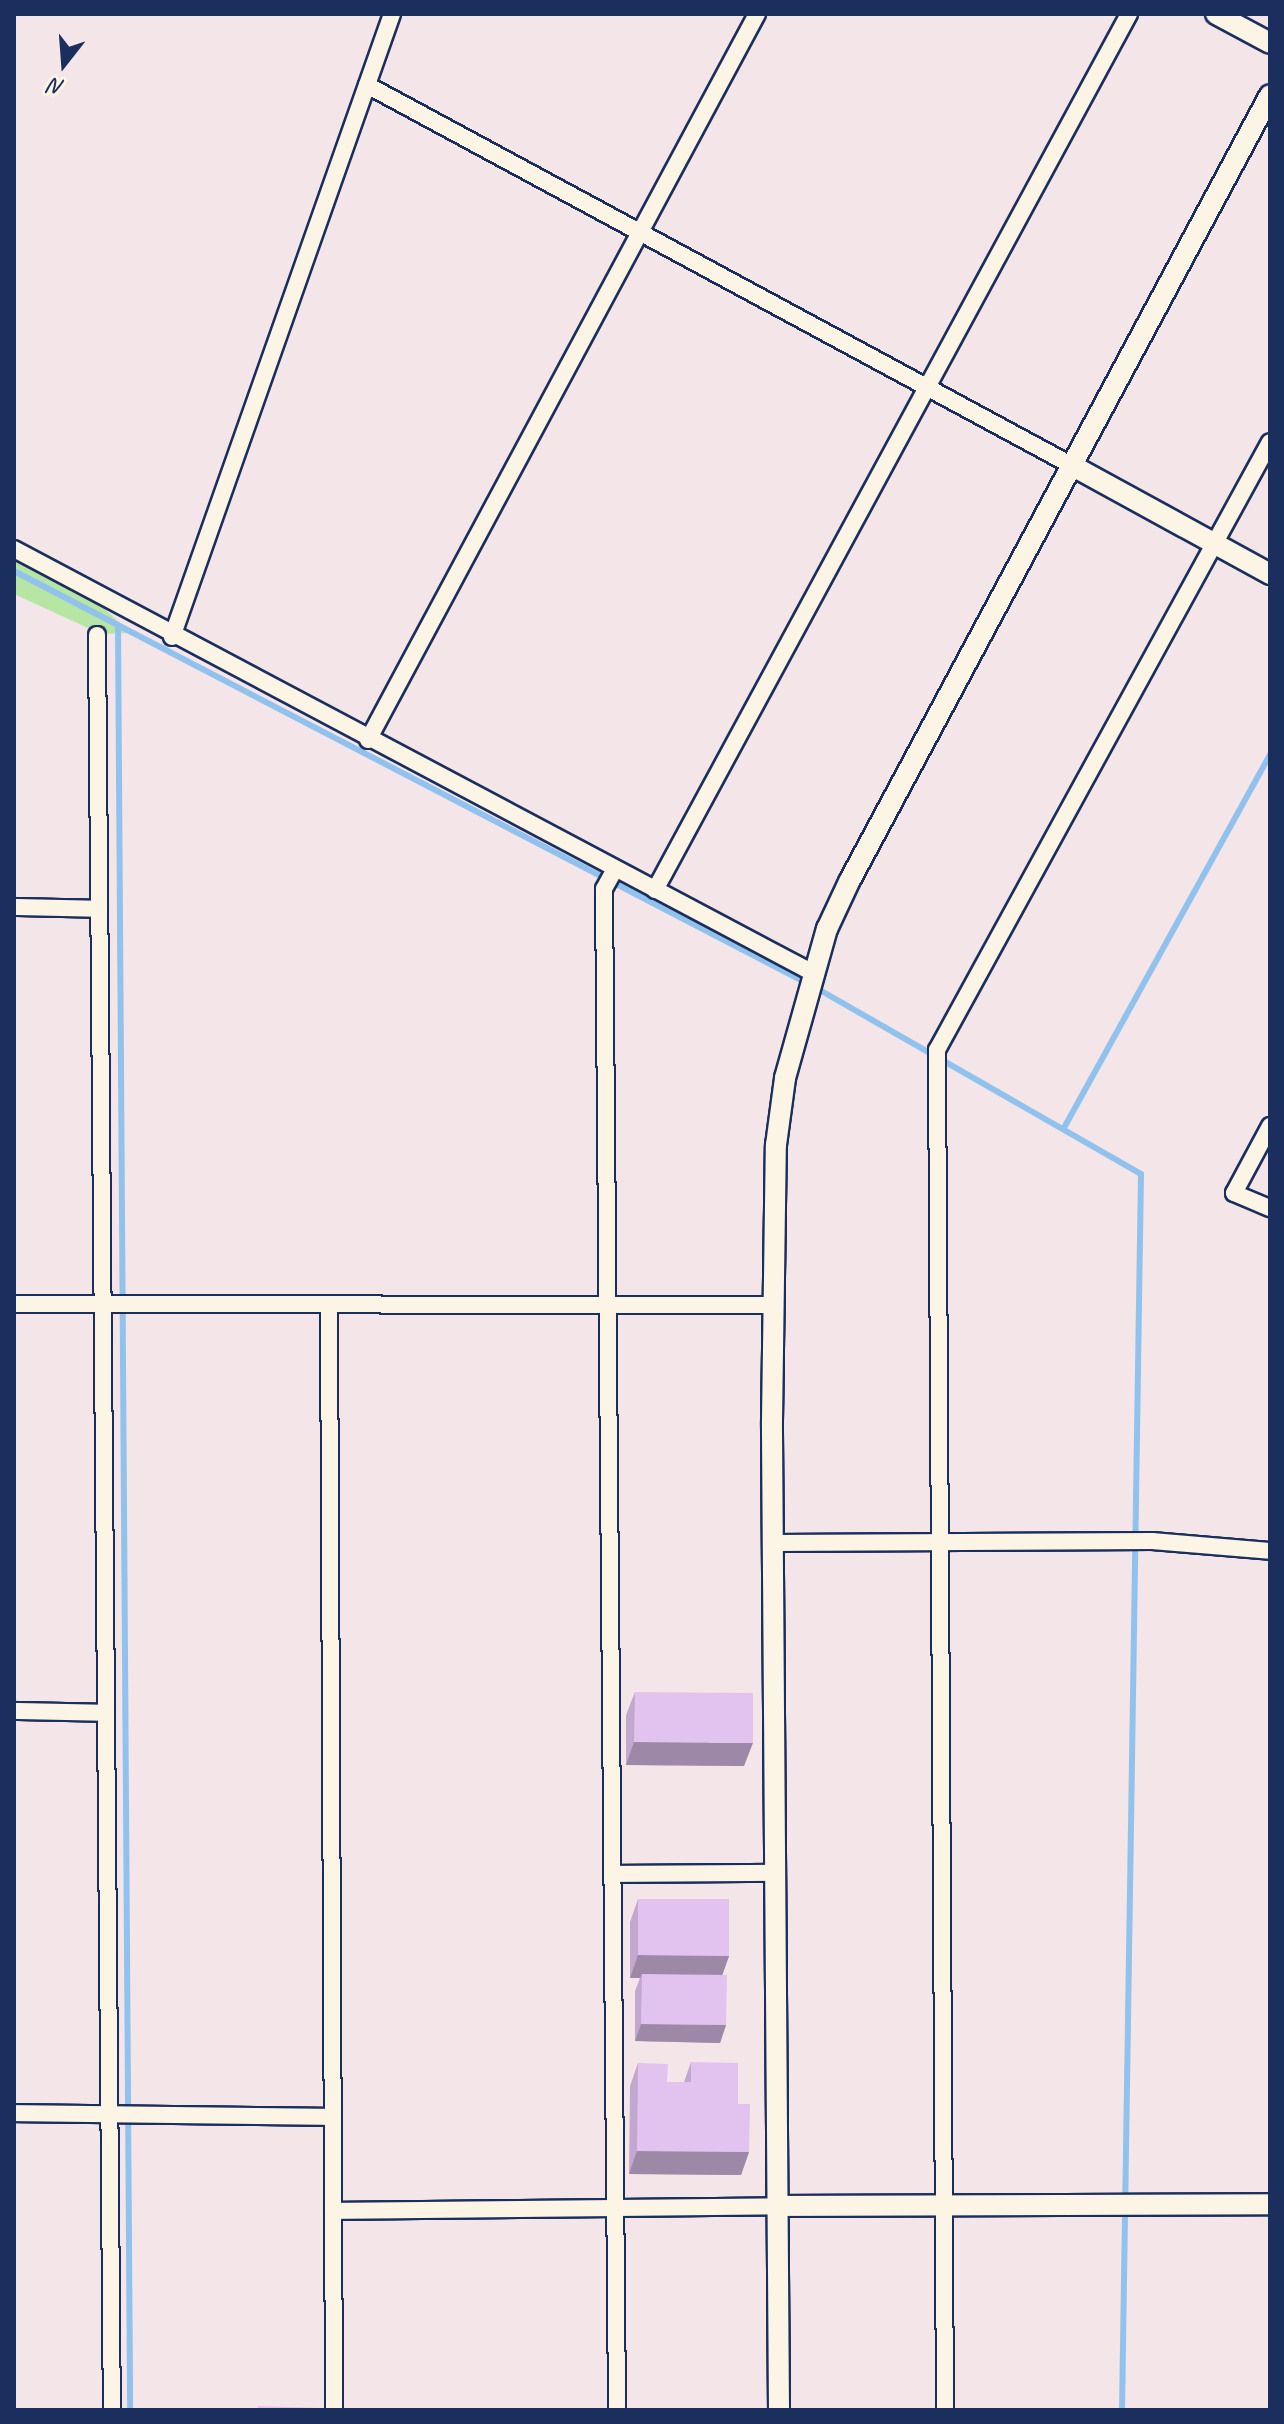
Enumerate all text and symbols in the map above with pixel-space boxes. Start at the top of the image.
north arrow [24,24,104,104]
text: N [46,72,68,102]

